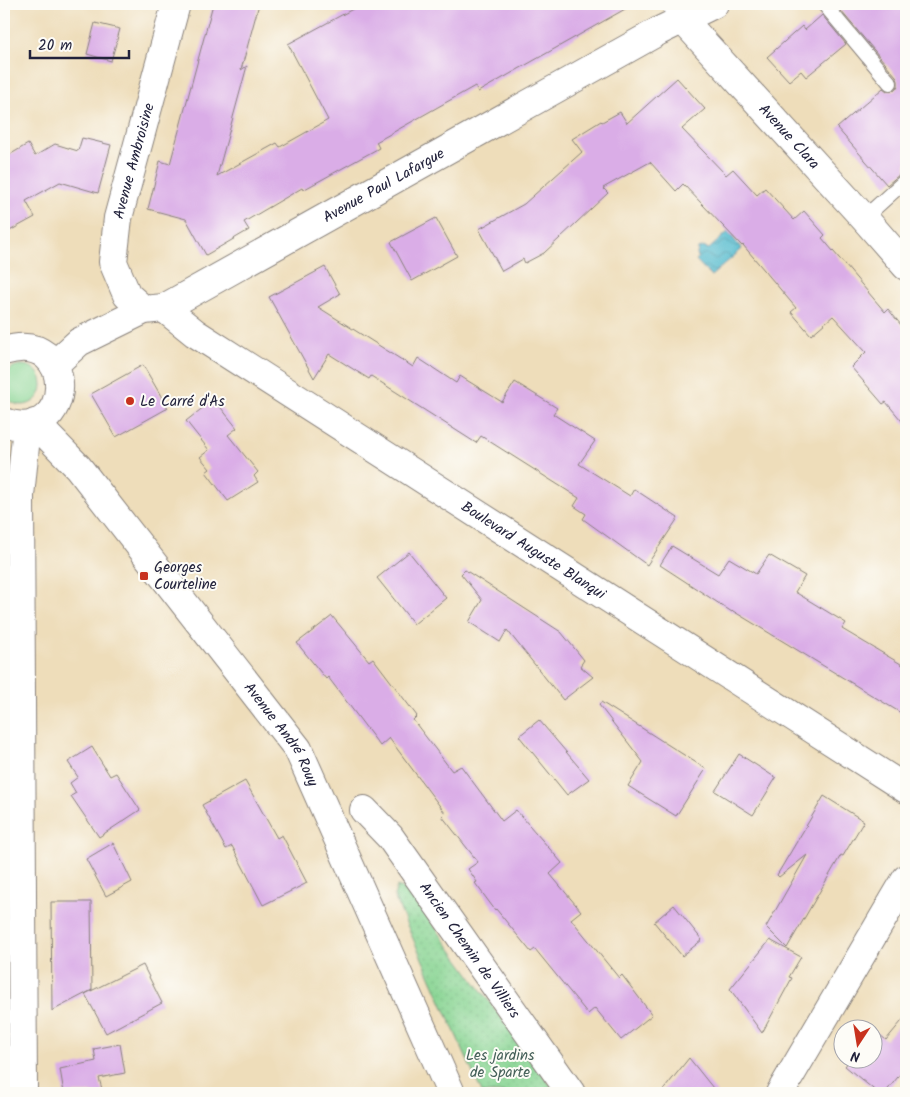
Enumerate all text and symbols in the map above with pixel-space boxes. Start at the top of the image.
scale bar [30,28,129,60]
text: 20 m [38,34,72,58]
street label: Avenue Clara [752,99,825,175]
street label: Avenue Ambroisine [107,100,162,222]
street label: Avenue Paul Lafargue [319,142,450,230]
place label: Le Carré d'As [140,390,225,414]
marker: Le Carré d'As [124,395,136,407]
street label: Boulevard Auguste Blanqui [456,496,611,607]
place label: Georges Courteline [154,556,217,597]
marker: Georges Courteline [138,570,150,582]
street label: Avenue André Rouy [237,677,325,792]
street label: Ancien Chemin de Villiers [412,877,526,1024]
north arrow [832,1020,882,1070]
park label: Les jardins de Sparte [466,1044,535,1085]
text: N [849,1044,862,1067]

